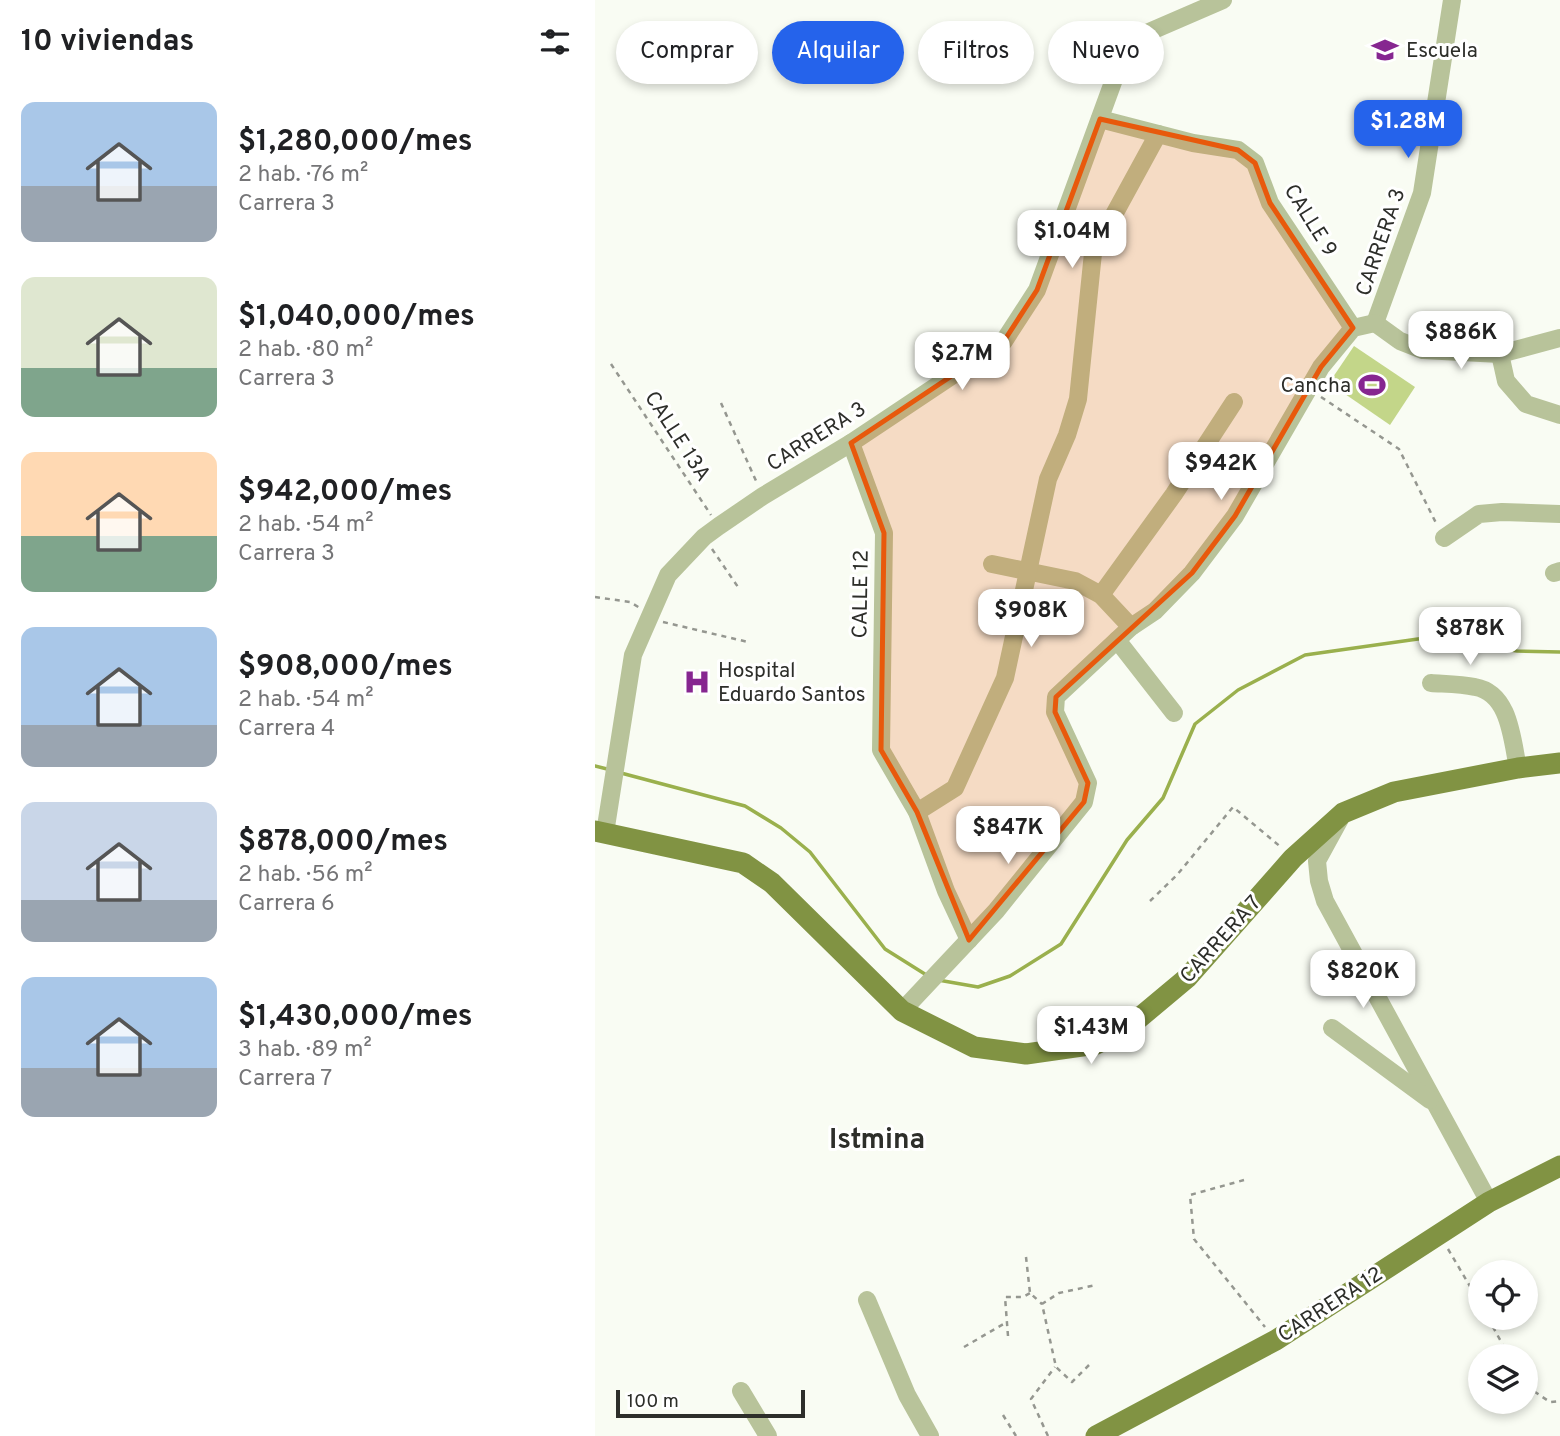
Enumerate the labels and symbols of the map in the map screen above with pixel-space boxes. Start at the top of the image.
school or university icon: Escuela [1370,35,1400,65]
place label: Escuela [1406,38,1478,65]
pin: $1.28M [1351,100,1465,160]
street label: CALLE 9 [1277,179,1343,262]
street label: CARRERA 3 [1350,185,1412,300]
pin: $1.04M [1015,210,1129,270]
pin: $886K [1412,312,1510,371]
pin: $2.7M [913,332,1011,392]
sports icon: Cancha [1357,370,1387,400]
place label: Cancha [1280,373,1351,400]
street label: CALLE 13A [637,386,716,487]
street label: CARRERA 3 [762,396,871,478]
pin: $942K [1172,442,1270,502]
street label: CALLE 12 [847,549,876,639]
pin: $908K [982,590,1080,649]
pin: $878K [1421,608,1519,667]
place label: Hospital Eduardo Santos [718,658,866,709]
hospital icon: Hospital Eduardo Santos [682,667,712,697]
pin: $847K [959,806,1057,866]
street label: CARRERA 7 [1175,890,1268,990]
pin: $820K [1314,950,1412,1010]
pin: $1.43M [1034,1006,1148,1066]
district label: Istmina [829,1123,925,1159]
street label: CARRERA 12 [1273,1261,1388,1349]
scale bar [616,1387,805,1419]

